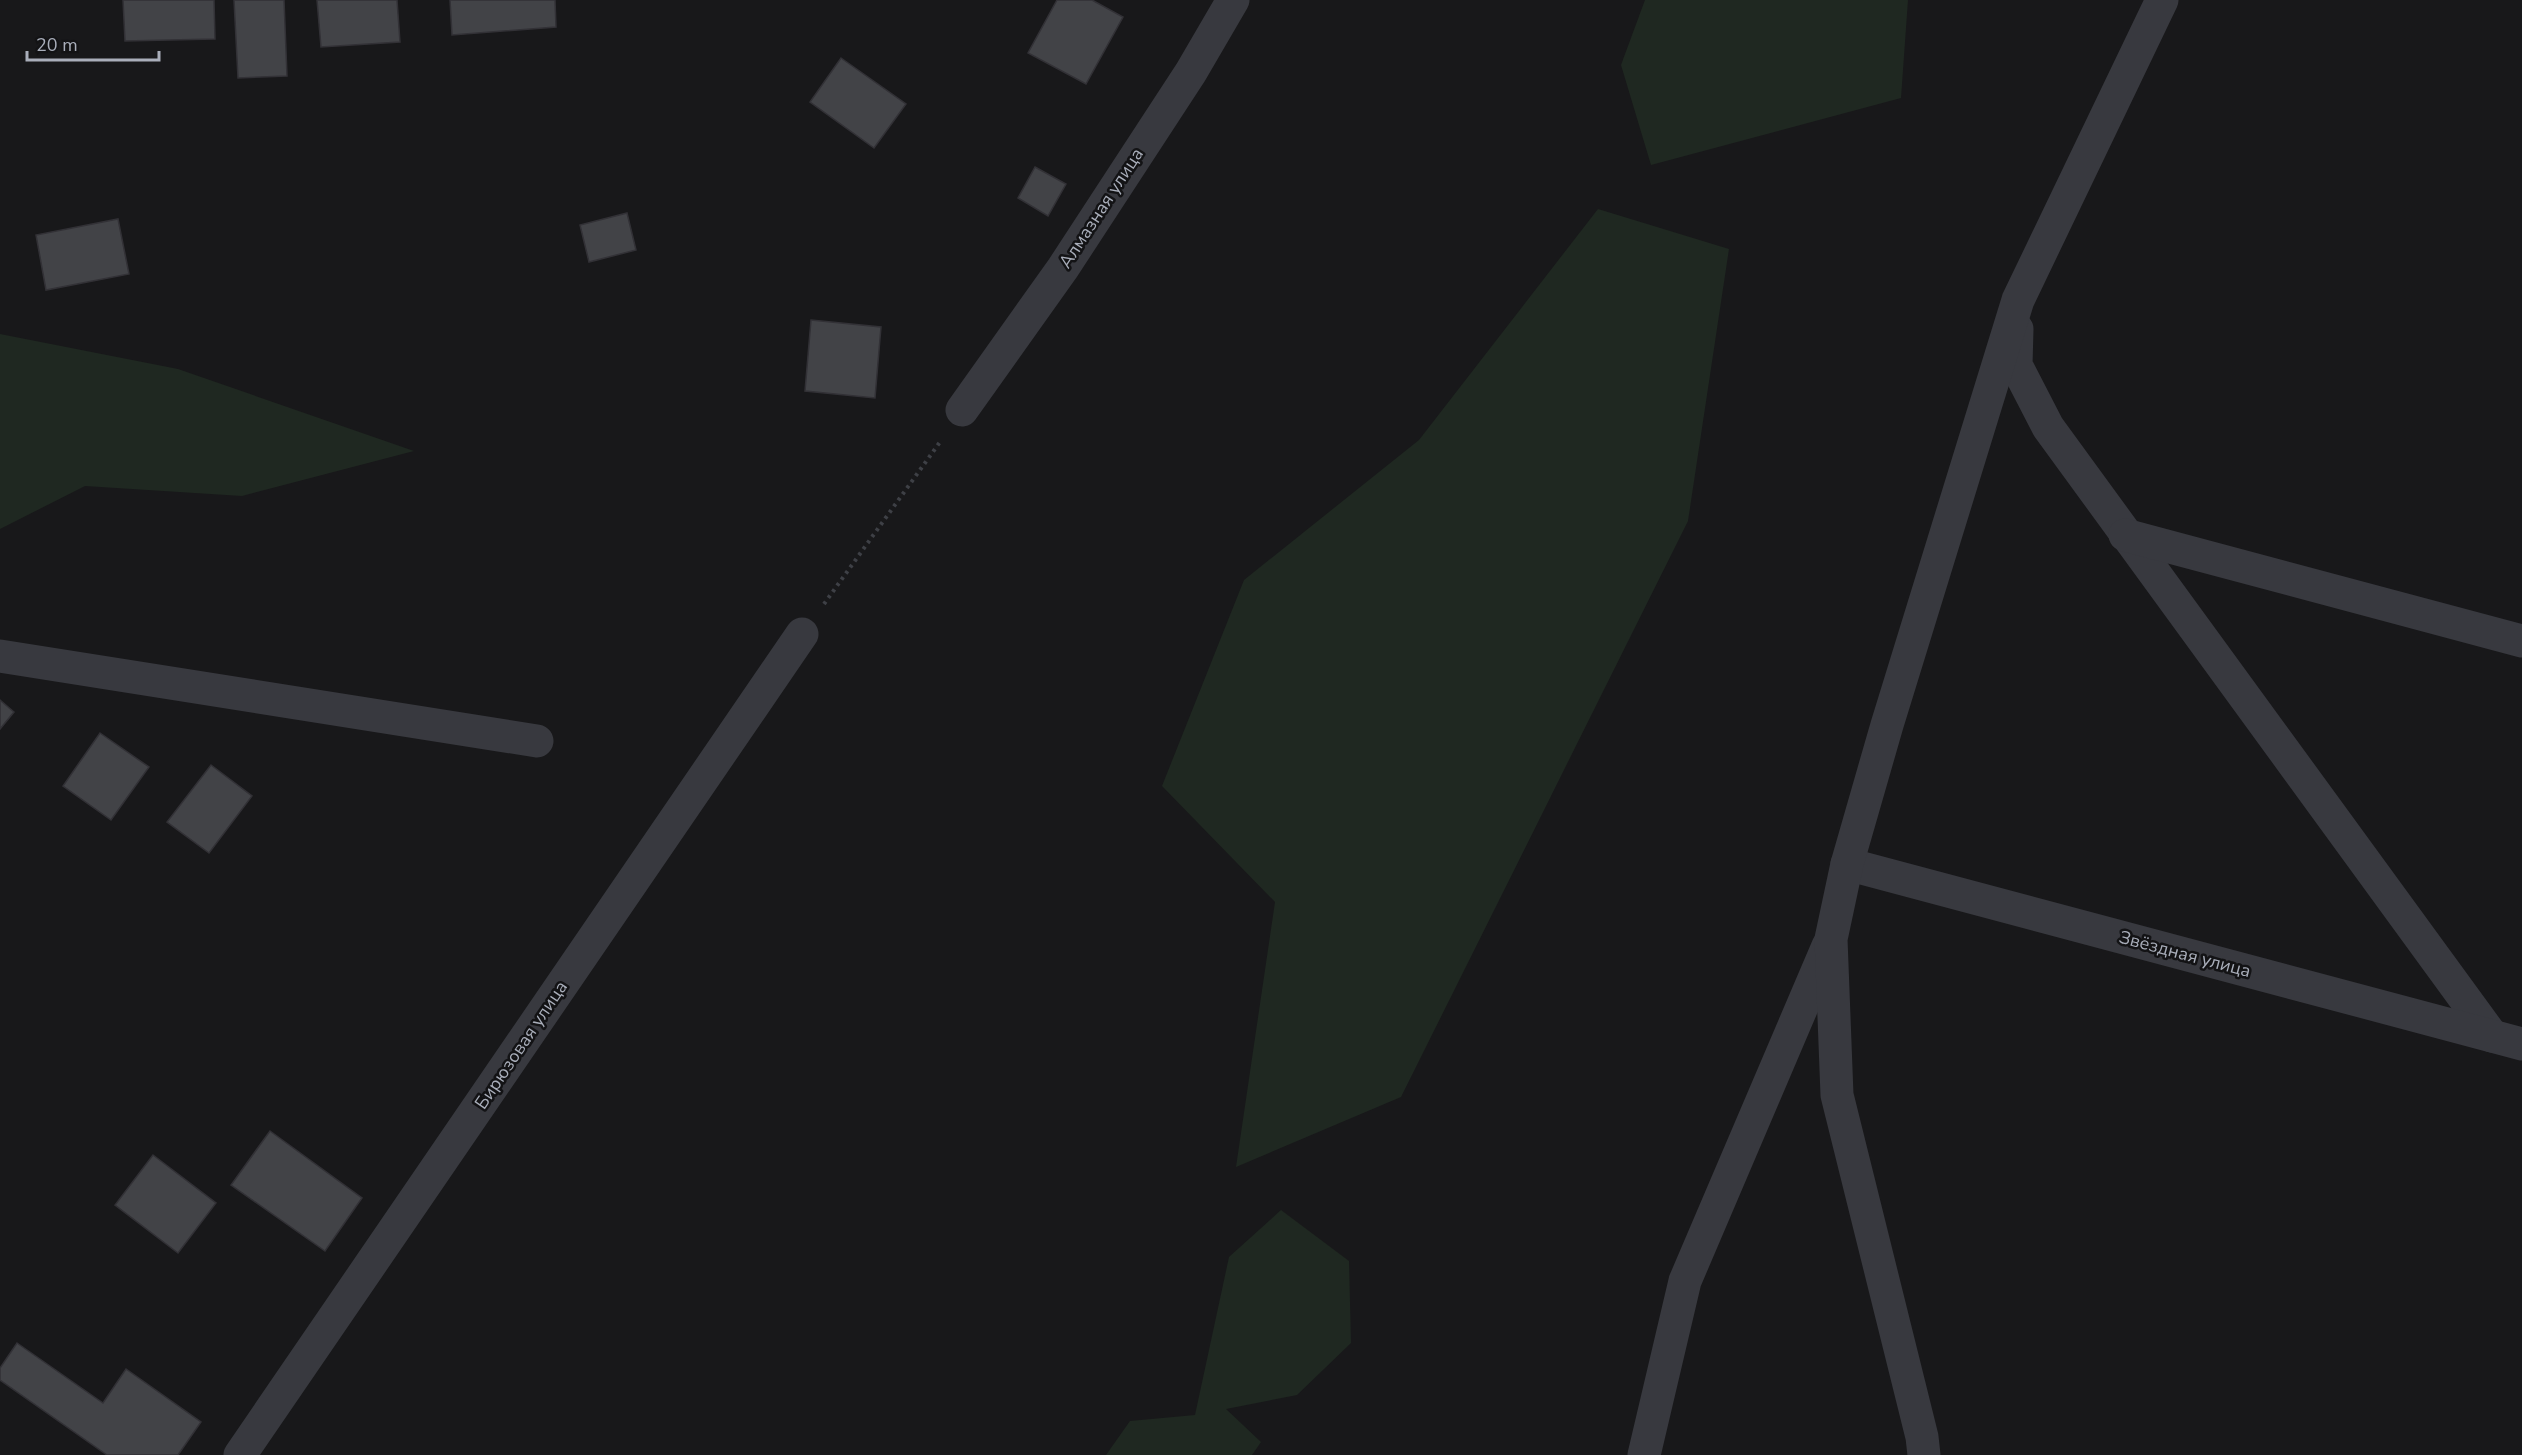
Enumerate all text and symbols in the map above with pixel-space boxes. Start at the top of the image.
scale bar [27,24,159,62]
text: 20 m [36,33,78,57]
street label: Алмазная улица [1053,143,1149,273]
street label: Звёздная улица [2116,925,2254,983]
street label: Бирюзовая улица [469,976,573,1114]

